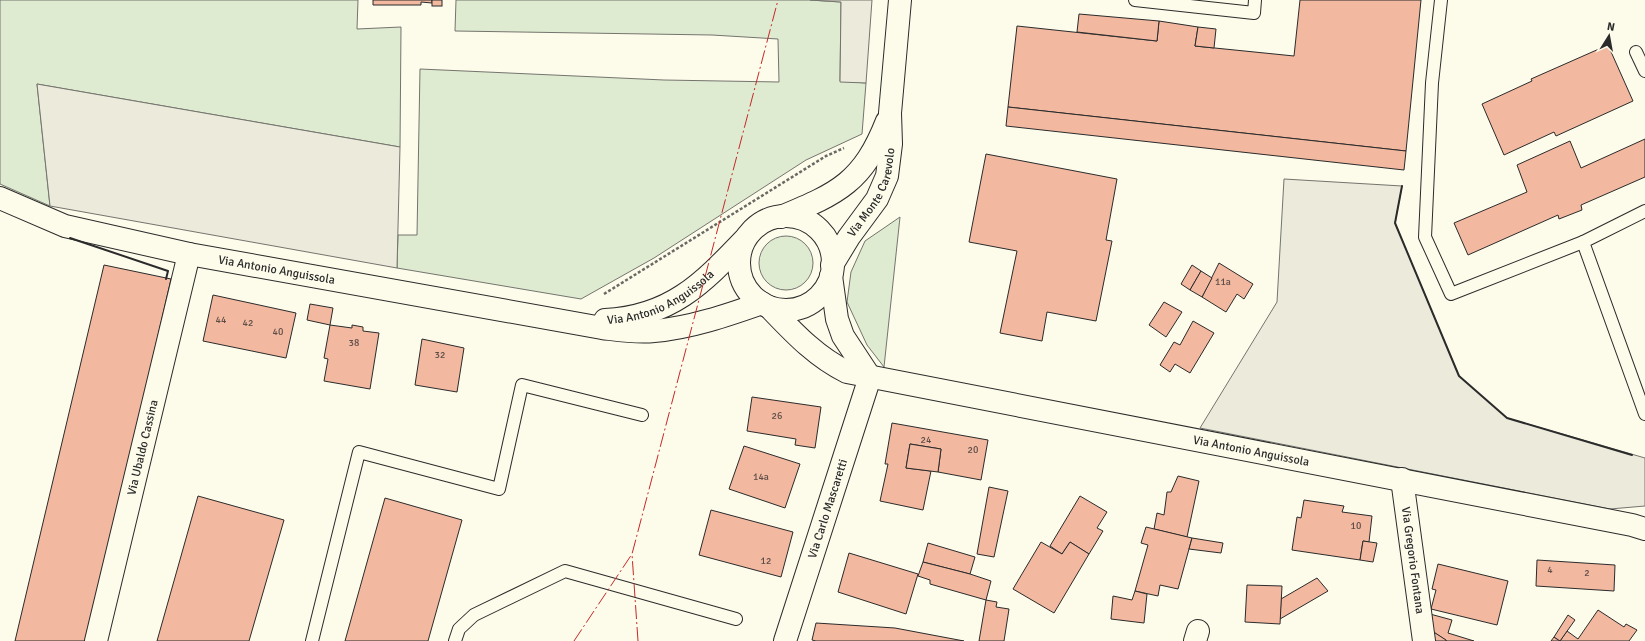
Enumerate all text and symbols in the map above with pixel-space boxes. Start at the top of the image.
north arrow [1589,16,1629,56]
text: N [1606,20,1616,34]
street label: Via Monte Carevolo [844,147,898,240]
street label: Via Antonio Anguissola [217,252,336,288]
street label: Via Antonio Anguissola [607,267,717,327]
house number: 11a [1215,276,1231,288]
house number: 44 [216,314,227,326]
house number: 42 [243,317,253,329]
house number: 40 [273,326,283,338]
house number: 38 [349,337,359,349]
house number: 32 [435,349,445,361]
street label: Via Ubaldo Cassina [124,398,161,497]
house number: 26 [772,410,782,422]
street label: Via Antonio Anguissola [1192,432,1311,469]
house number: 24 [921,434,932,446]
house number: 20 [968,444,978,456]
street label: Via Carlo Mascaretti [805,457,851,560]
house number: 14a [753,471,769,483]
street label: Via Gregorio Fontana [1398,506,1428,615]
house number: 10 [1351,520,1361,532]
house number: 12 [761,555,771,567]
house number: 4 [1547,564,1553,576]
house number: 2 [1584,567,1590,579]

